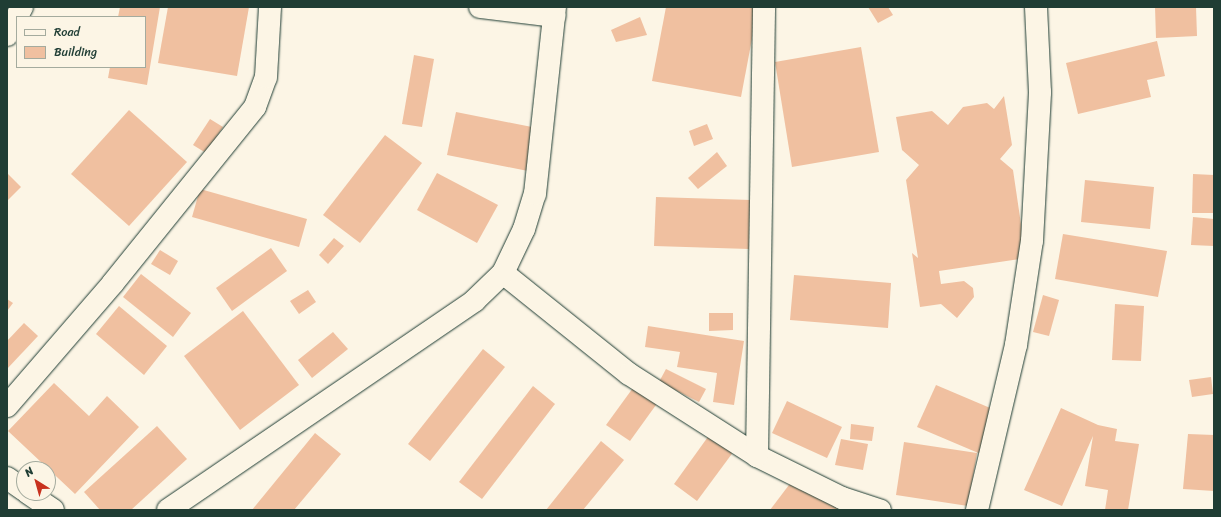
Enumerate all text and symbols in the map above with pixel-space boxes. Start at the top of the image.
legend [16,16,146,68]
text: Road [54,21,80,43]
text: Building [54,41,97,63]
north arrow [16,461,56,501]
text: N [20,462,38,482]

